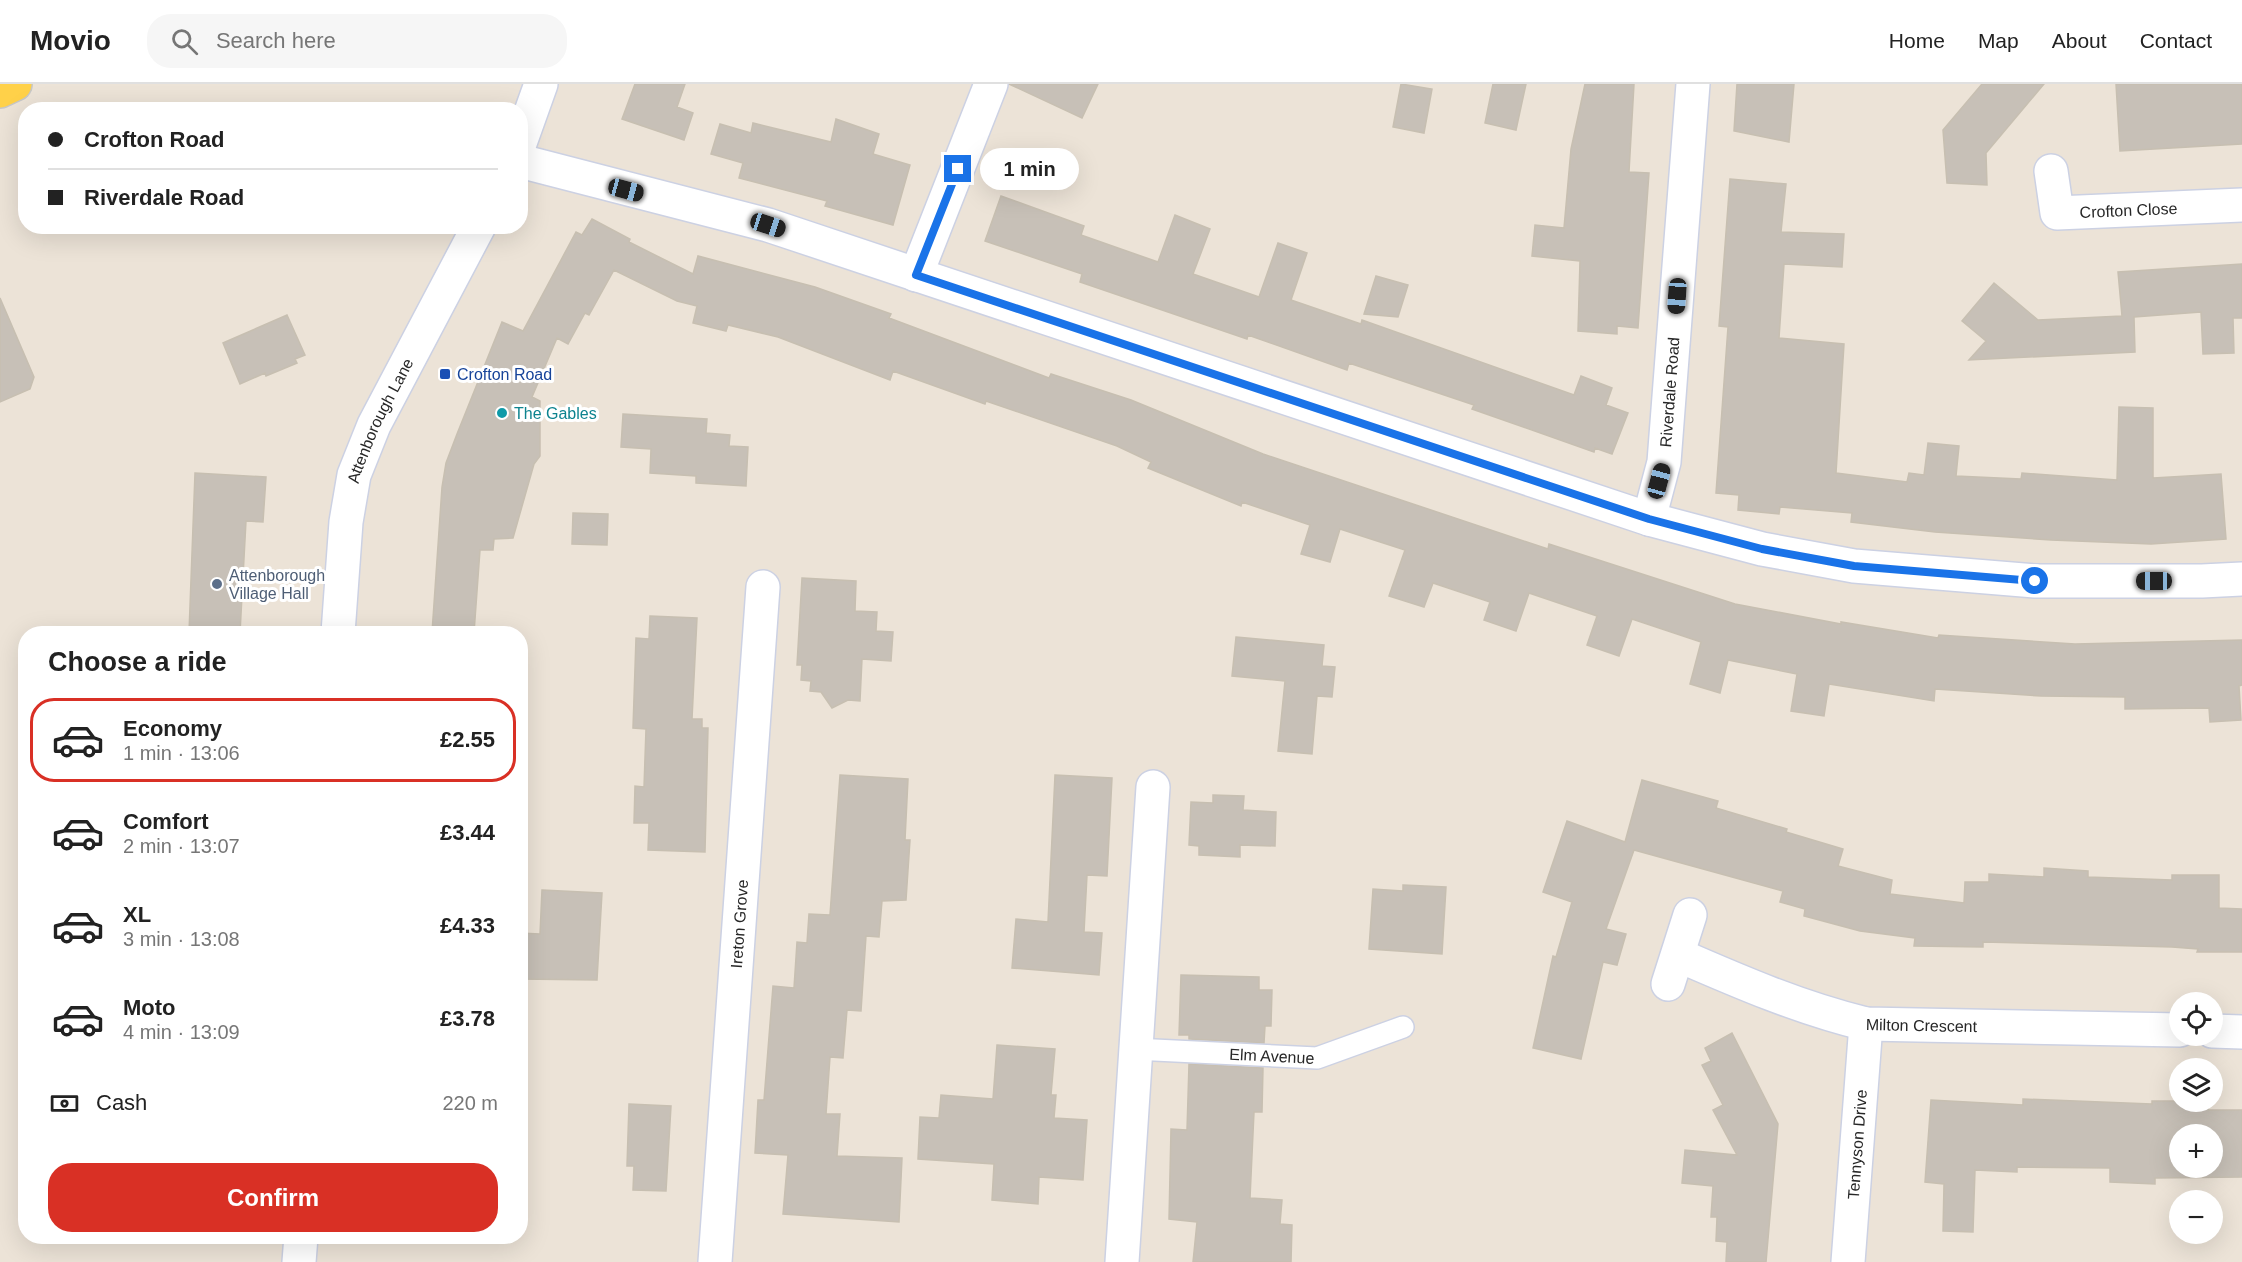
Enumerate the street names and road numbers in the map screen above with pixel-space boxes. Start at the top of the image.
street label: Crofton Close [2079,199,2178,221]
street label: Riverdale Road [1657,336,1682,448]
street label: Attenborough Lane [344,355,416,484]
street label: Ireton Grove [727,879,751,969]
street label: Milton Crescent [1866,1015,1978,1035]
street label: Elm Avenue [1229,1045,1315,1066]
street label: Tennyson Drive [1844,1089,1870,1200]

